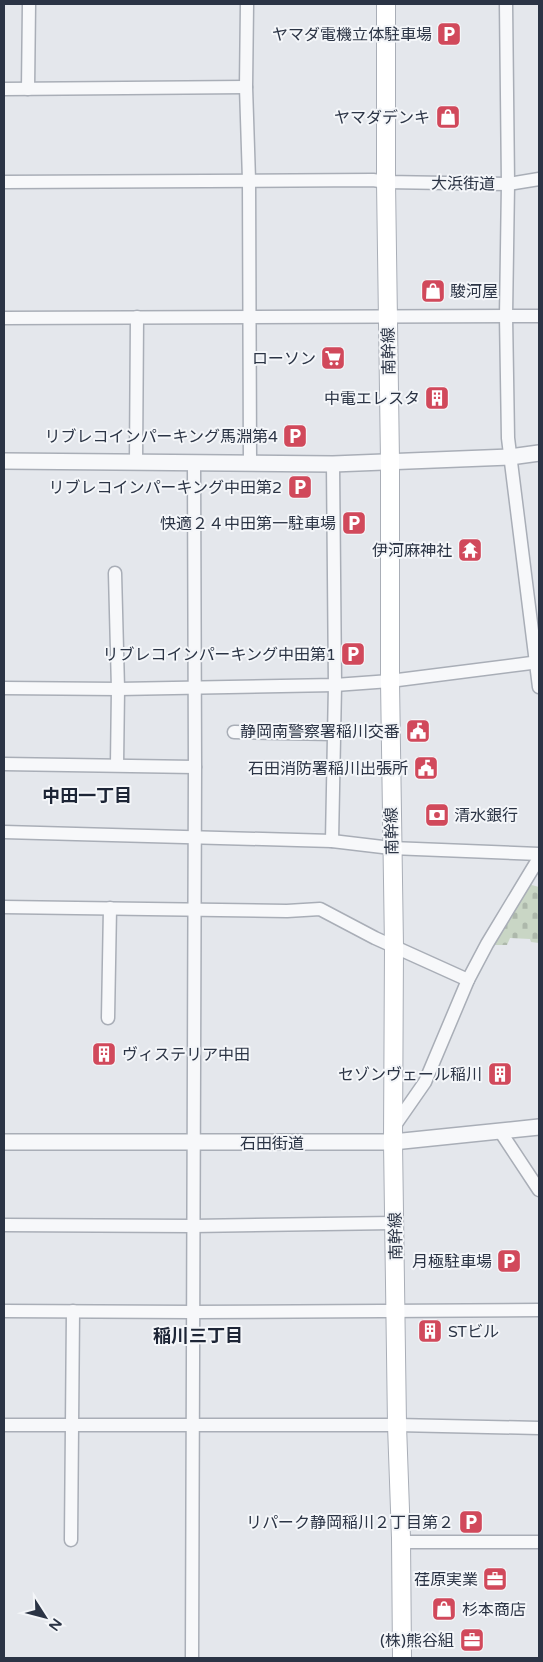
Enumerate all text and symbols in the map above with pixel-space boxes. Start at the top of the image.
parking icon: ヤマダ電機立体駐車場 [436,21,462,47]
place label: ヤマダ電機立体駐車場 [272,25,432,45]
shop icon: ヤマダデンキ [435,104,461,130]
place label: ヤマダデンキ [334,108,430,128]
street label: 大浜街道 [431,173,495,195]
shop icon: 駿河屋 [420,278,446,304]
place label: 駿河屋 [450,282,498,302]
street label: 南幹線 [379,327,399,375]
supermarket icon: ローソン [320,345,346,371]
place label: ローソン [252,349,316,369]
building icon: 中電エレスタ [424,385,450,411]
place label: 中電エレスタ [324,389,420,409]
parking icon: リブレコインパーキング馬淵第4 [282,423,308,449]
place label: リブレコインパーキング馬淵第4 [44,427,278,447]
parking icon: リブレコインパーキング中田第2 [287,474,313,500]
place label: リブレコインパーキング中田第2 [48,478,282,498]
parking icon: 快適２４中田第一駐車場 [341,510,367,536]
place label: 快適２４中田第一駐車場 [160,514,336,534]
temple icon: 伊河麻神社 [457,537,483,563]
place label: 伊河麻神社 [372,541,452,561]
parking icon: リブレコインパーキング中田第1 [340,641,366,667]
place label: リブレコインパーキング中田第1 [102,645,336,665]
public building icon: 静岡南警察署稲川交番 [405,718,431,744]
place label: 静岡南警察署稲川交番 [240,722,400,742]
public building icon: 石田消防署稲川出張所 [413,755,439,781]
place label: 石田消防署稲川出張所 [248,759,408,779]
district label: 中田一丁目 [42,785,132,807]
bank icon: 清水銀行 [424,802,450,828]
place label: 清水銀行 [454,806,518,826]
street label: 南幹線 [382,807,402,855]
building icon: ヴィステリア中田 [91,1041,117,1067]
place label: ヴィステリア中田 [122,1045,250,1065]
building icon: セゾンヴェール稲川 [487,1061,513,1087]
place label: セゾンヴェール稲川 [338,1065,482,1085]
street label: 石田街道 [240,1134,304,1154]
street label: 南幹線 [386,1212,406,1260]
parking icon: 月極駐車場 [496,1248,522,1274]
place label: 月極駐車場 [412,1252,492,1272]
building icon: STビル [417,1318,443,1344]
place label: STビル [448,1322,499,1342]
district label: 稲川三丁目 [153,1325,243,1347]
parking icon: リパーク静岡稲川２丁目第２ [458,1509,484,1535]
place label: リパーク静岡稲川２丁目第２ [246,1513,454,1533]
office icon: 荏原実業 [482,1566,508,1592]
place label: 荏原実業 [414,1570,478,1590]
north arrow [20,1592,70,1642]
shop icon: 杉本商店 [431,1596,457,1622]
place label: 杉本商店 [462,1600,526,1620]
text: N [45,1615,65,1634]
office icon: (株)熊谷組 [459,1627,485,1653]
place label: (株)熊谷組 [380,1631,454,1651]

